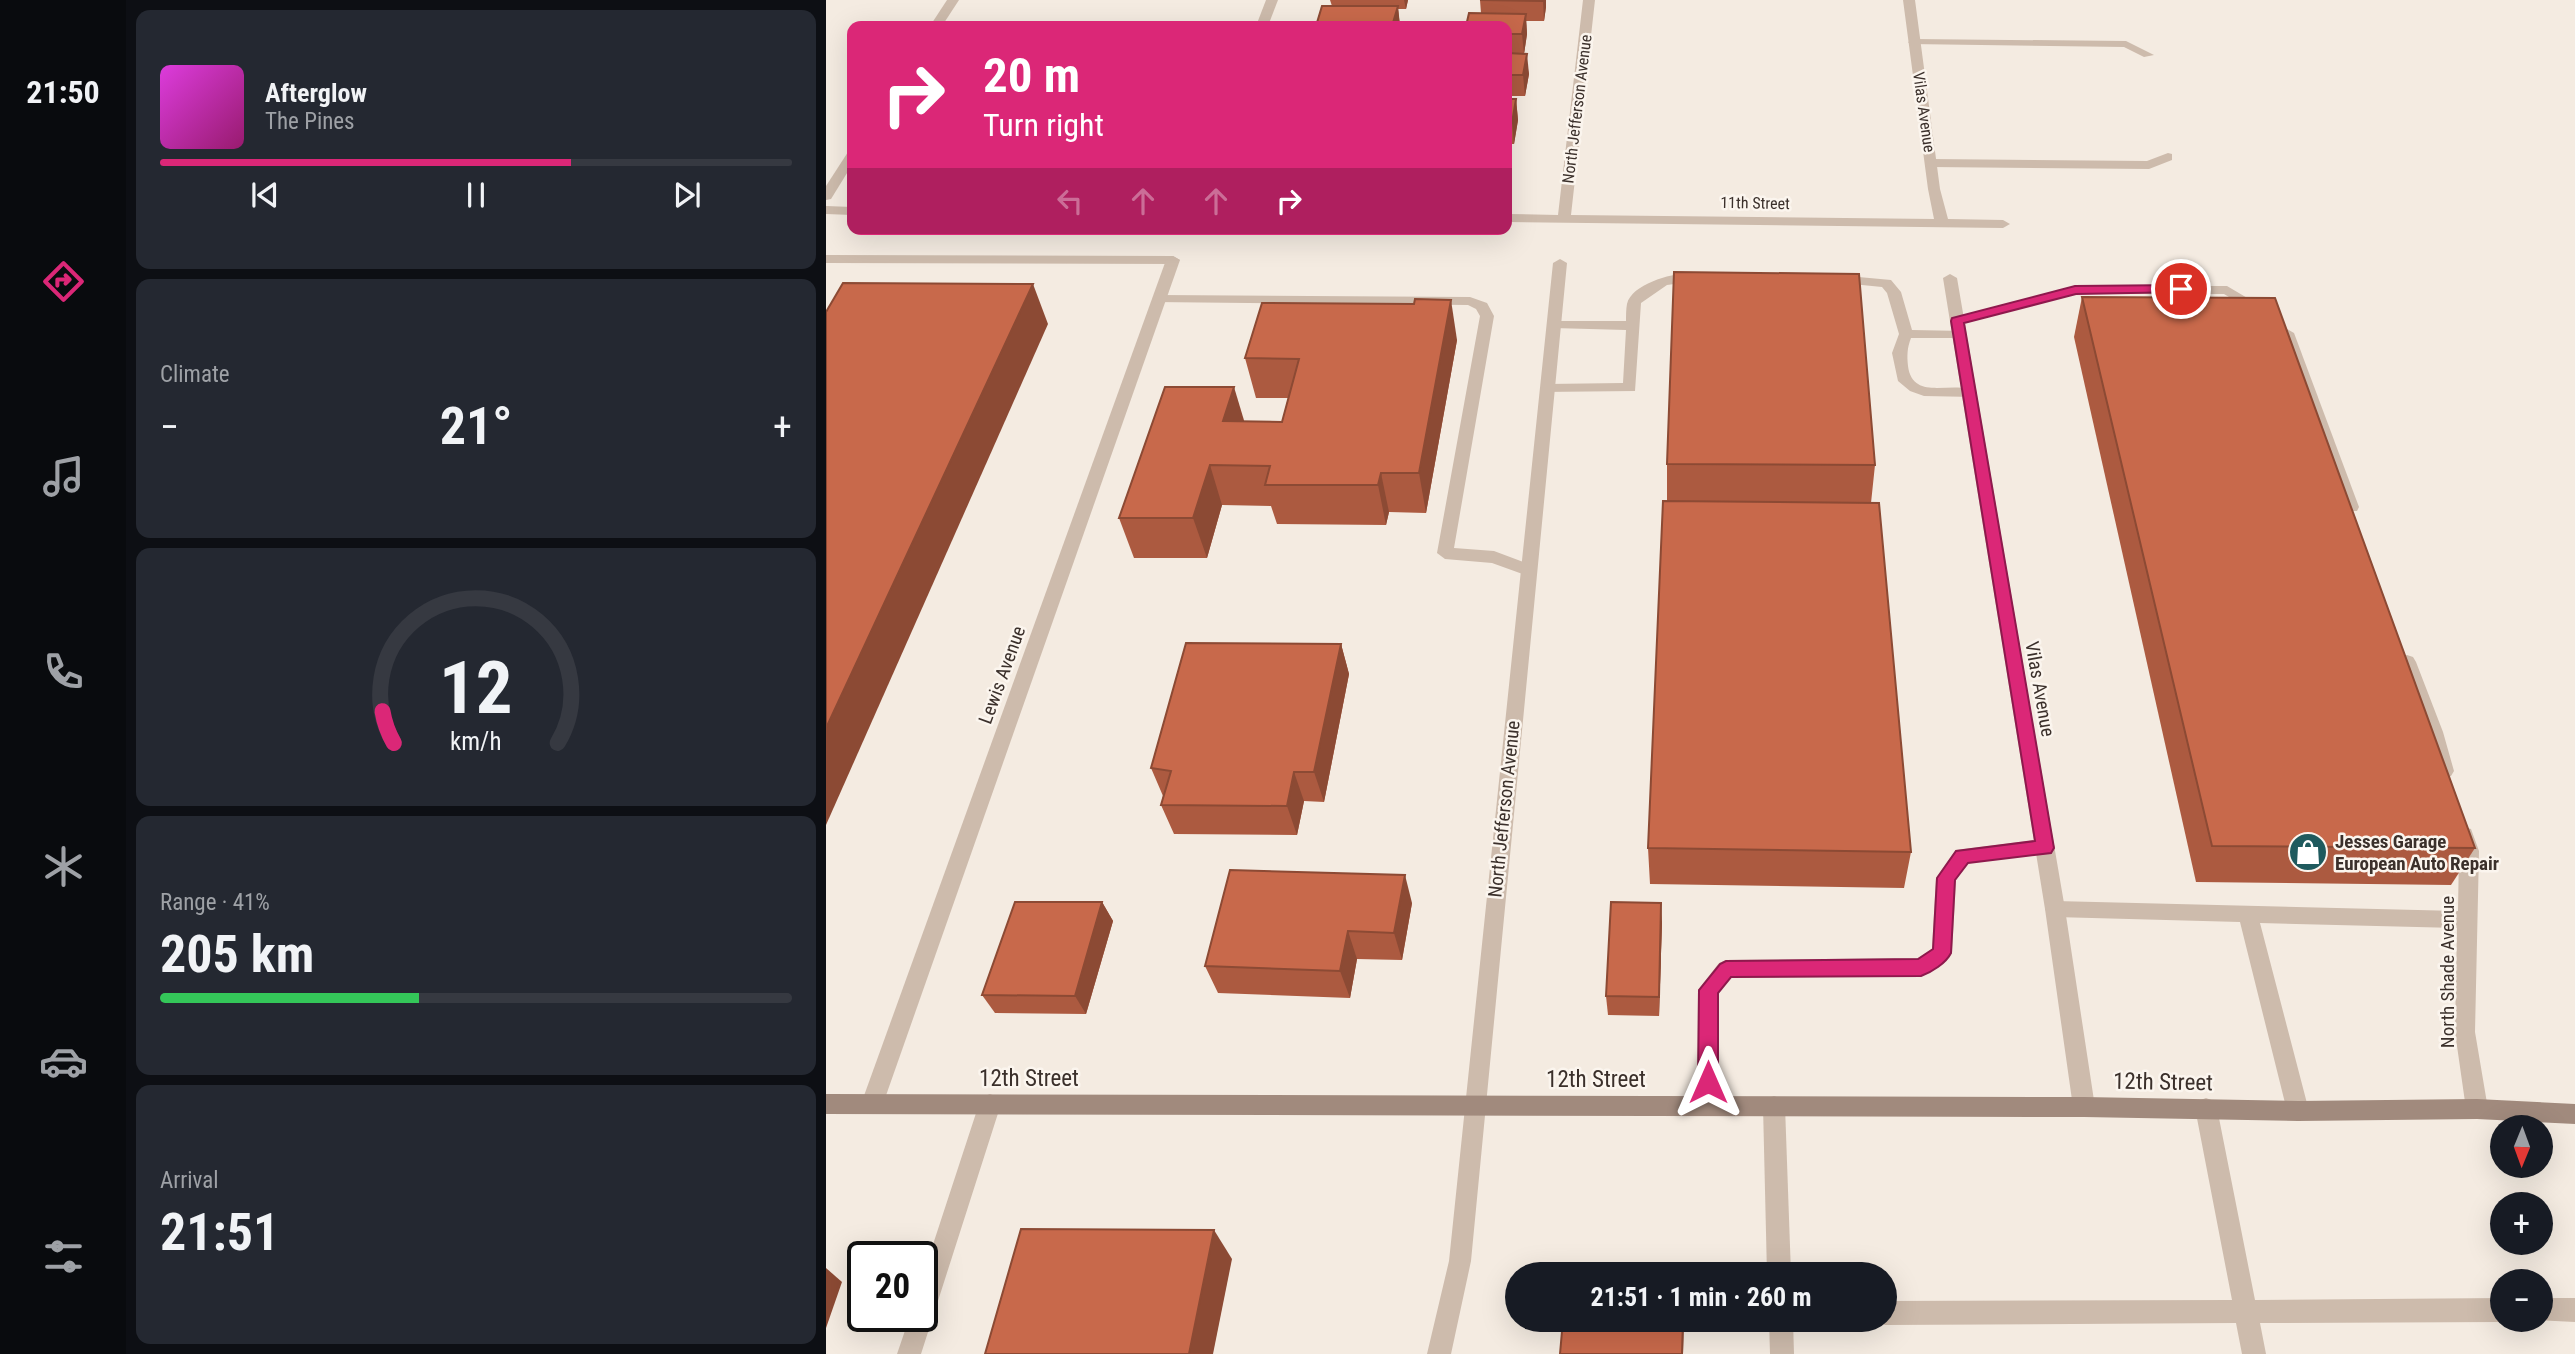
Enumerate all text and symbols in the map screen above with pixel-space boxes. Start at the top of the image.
street label: North Jefferson Avenue [1558,34,1596,184]
text: 20 m [983,47,1080,104]
icon: right [868,49,959,140]
street label: Vilas Avenue [1909,71,1939,153]
text: 21:50 [26,73,100,111]
text: Afterglow [265,78,367,108]
text: Turn right [983,106,1104,144]
text: The Pines [265,108,355,135]
icon: previous [246,176,284,214]
icon: pause [457,176,495,214]
icon: next [668,176,706,214]
icon: left [1051,182,1089,220]
icon: ahead [1124,182,1162,220]
icon: ahead [1197,182,1235,220]
icon: right [1270,182,1308,220]
street label: 11th Street [1720,193,1790,213]
icon: directions [39,257,88,306]
pin [2151,259,2211,319]
icon: arrive [2162,270,2200,308]
text: Climate [160,361,230,388]
text: 21° [440,396,512,457]
text: − [160,405,179,449]
text: + [773,405,792,449]
icon: music [39,452,88,501]
street label: Lewis Avenue [974,623,1030,727]
street label: Vilas Avenue [2020,640,2060,738]
text: 12 [439,645,513,731]
icon: phone [39,647,88,696]
street label: North Jefferson Avenue [1483,719,1525,899]
text: km/h [450,727,502,756]
place label: Jesses Garage European Auto Repair [2335,830,2499,875]
shop icon: Jesses Garage European Auto Repair [2287,831,2329,873]
icon: climate [39,842,88,891]
text: Range · 41% [160,889,270,916]
street label: North Shade Avenue [2436,896,2459,1048]
text: 205 km [160,924,314,985]
icon: car [39,1037,88,1086]
position arrow [1671,1045,1745,1119]
street label: 12th Street [979,1065,1079,1092]
street label: 12th Street [1546,1066,1646,1093]
street label: 12th Street [2113,1068,2213,1096]
north arrow [2490,1115,2553,1178]
map controls [2490,1115,2553,1332]
text: Arrival [160,1167,219,1194]
button: + [2490,1192,2553,1255]
text: 21:51 [160,1202,279,1263]
icon: filters [39,1232,88,1281]
speed limit sign: 20 [847,1241,938,1332]
button: − [2490,1269,2553,1332]
text: 21:51 · 1 min · 260 m [1591,1282,1811,1312]

